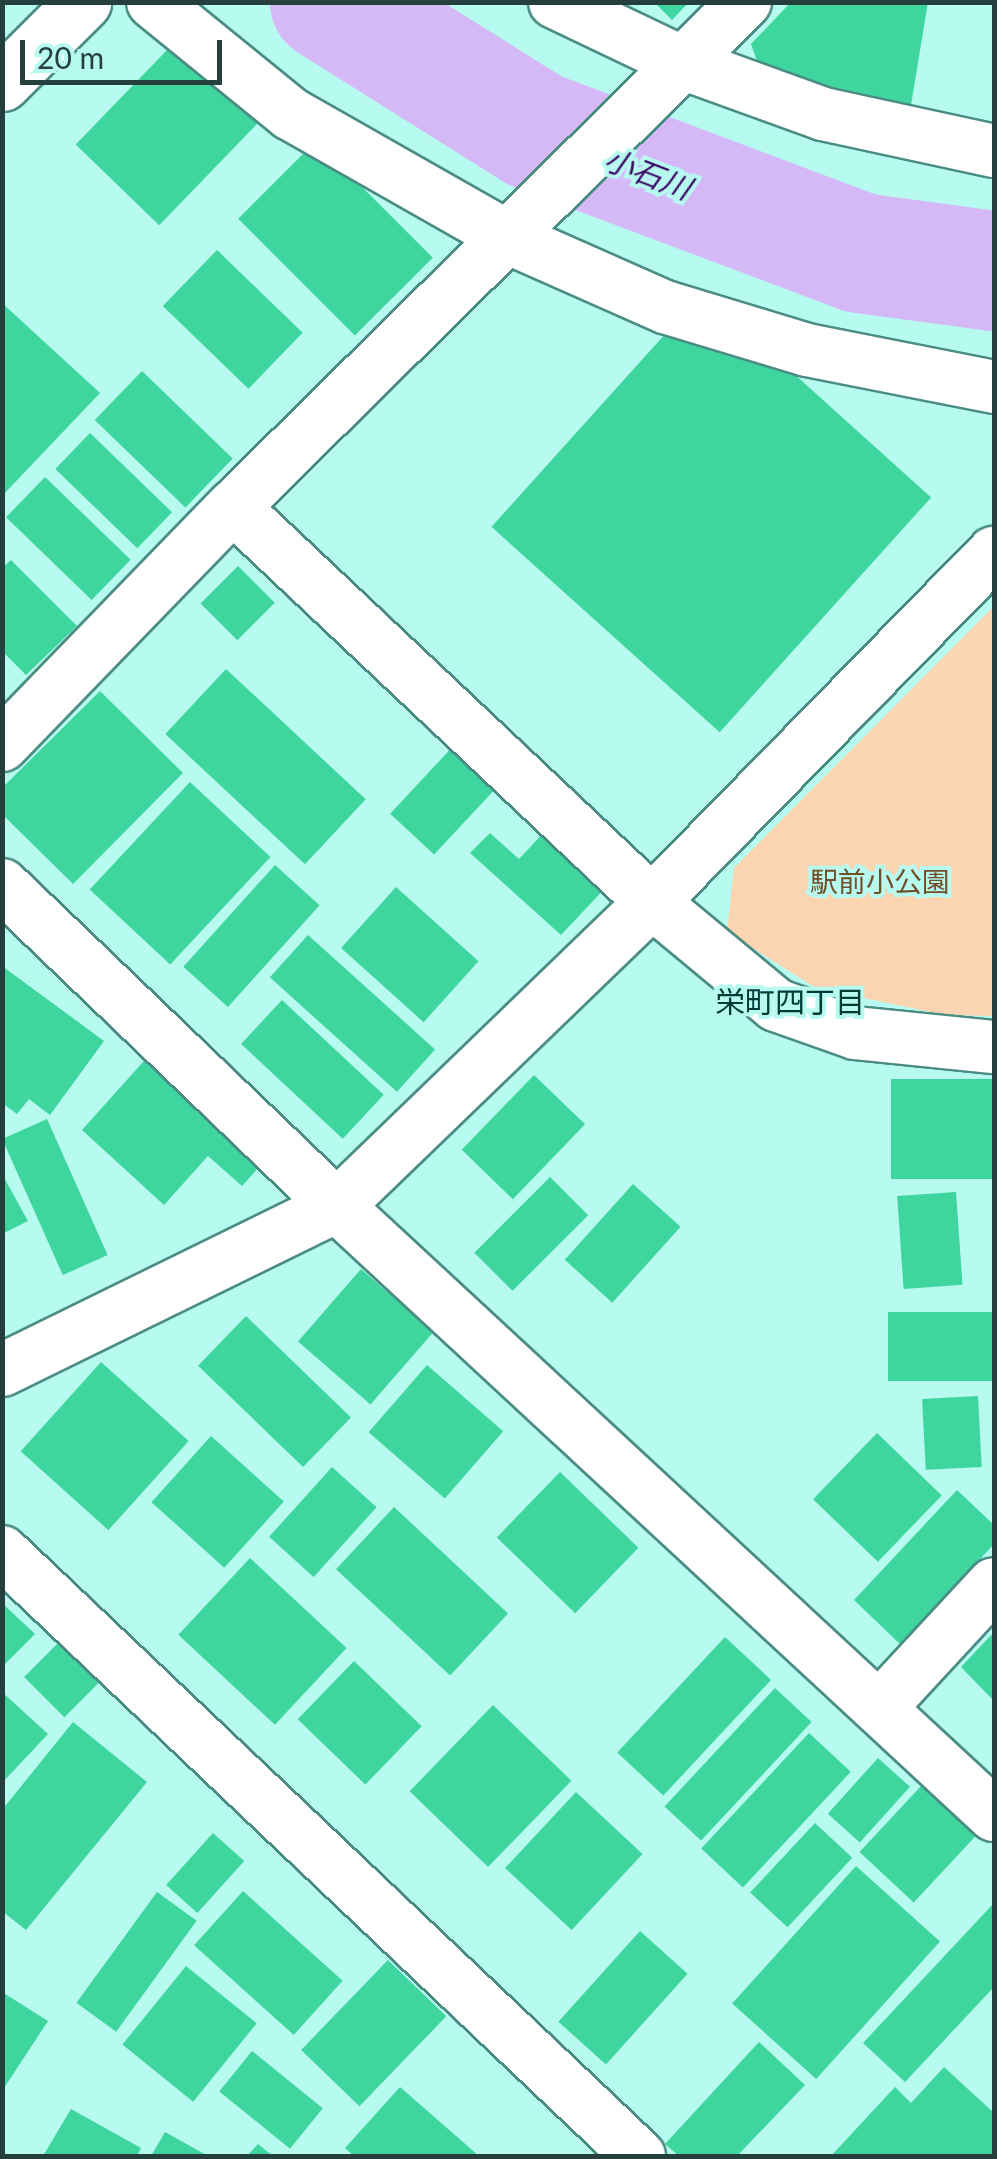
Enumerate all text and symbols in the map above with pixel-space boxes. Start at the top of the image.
scale bar [25,20,228,82]
text: 20 m [37,39,104,75]
water label: 小石川 [600,140,696,206]
park label: 駅前小公園 [810,864,950,898]
district label: 栄町四丁目 [715,983,865,1019]

